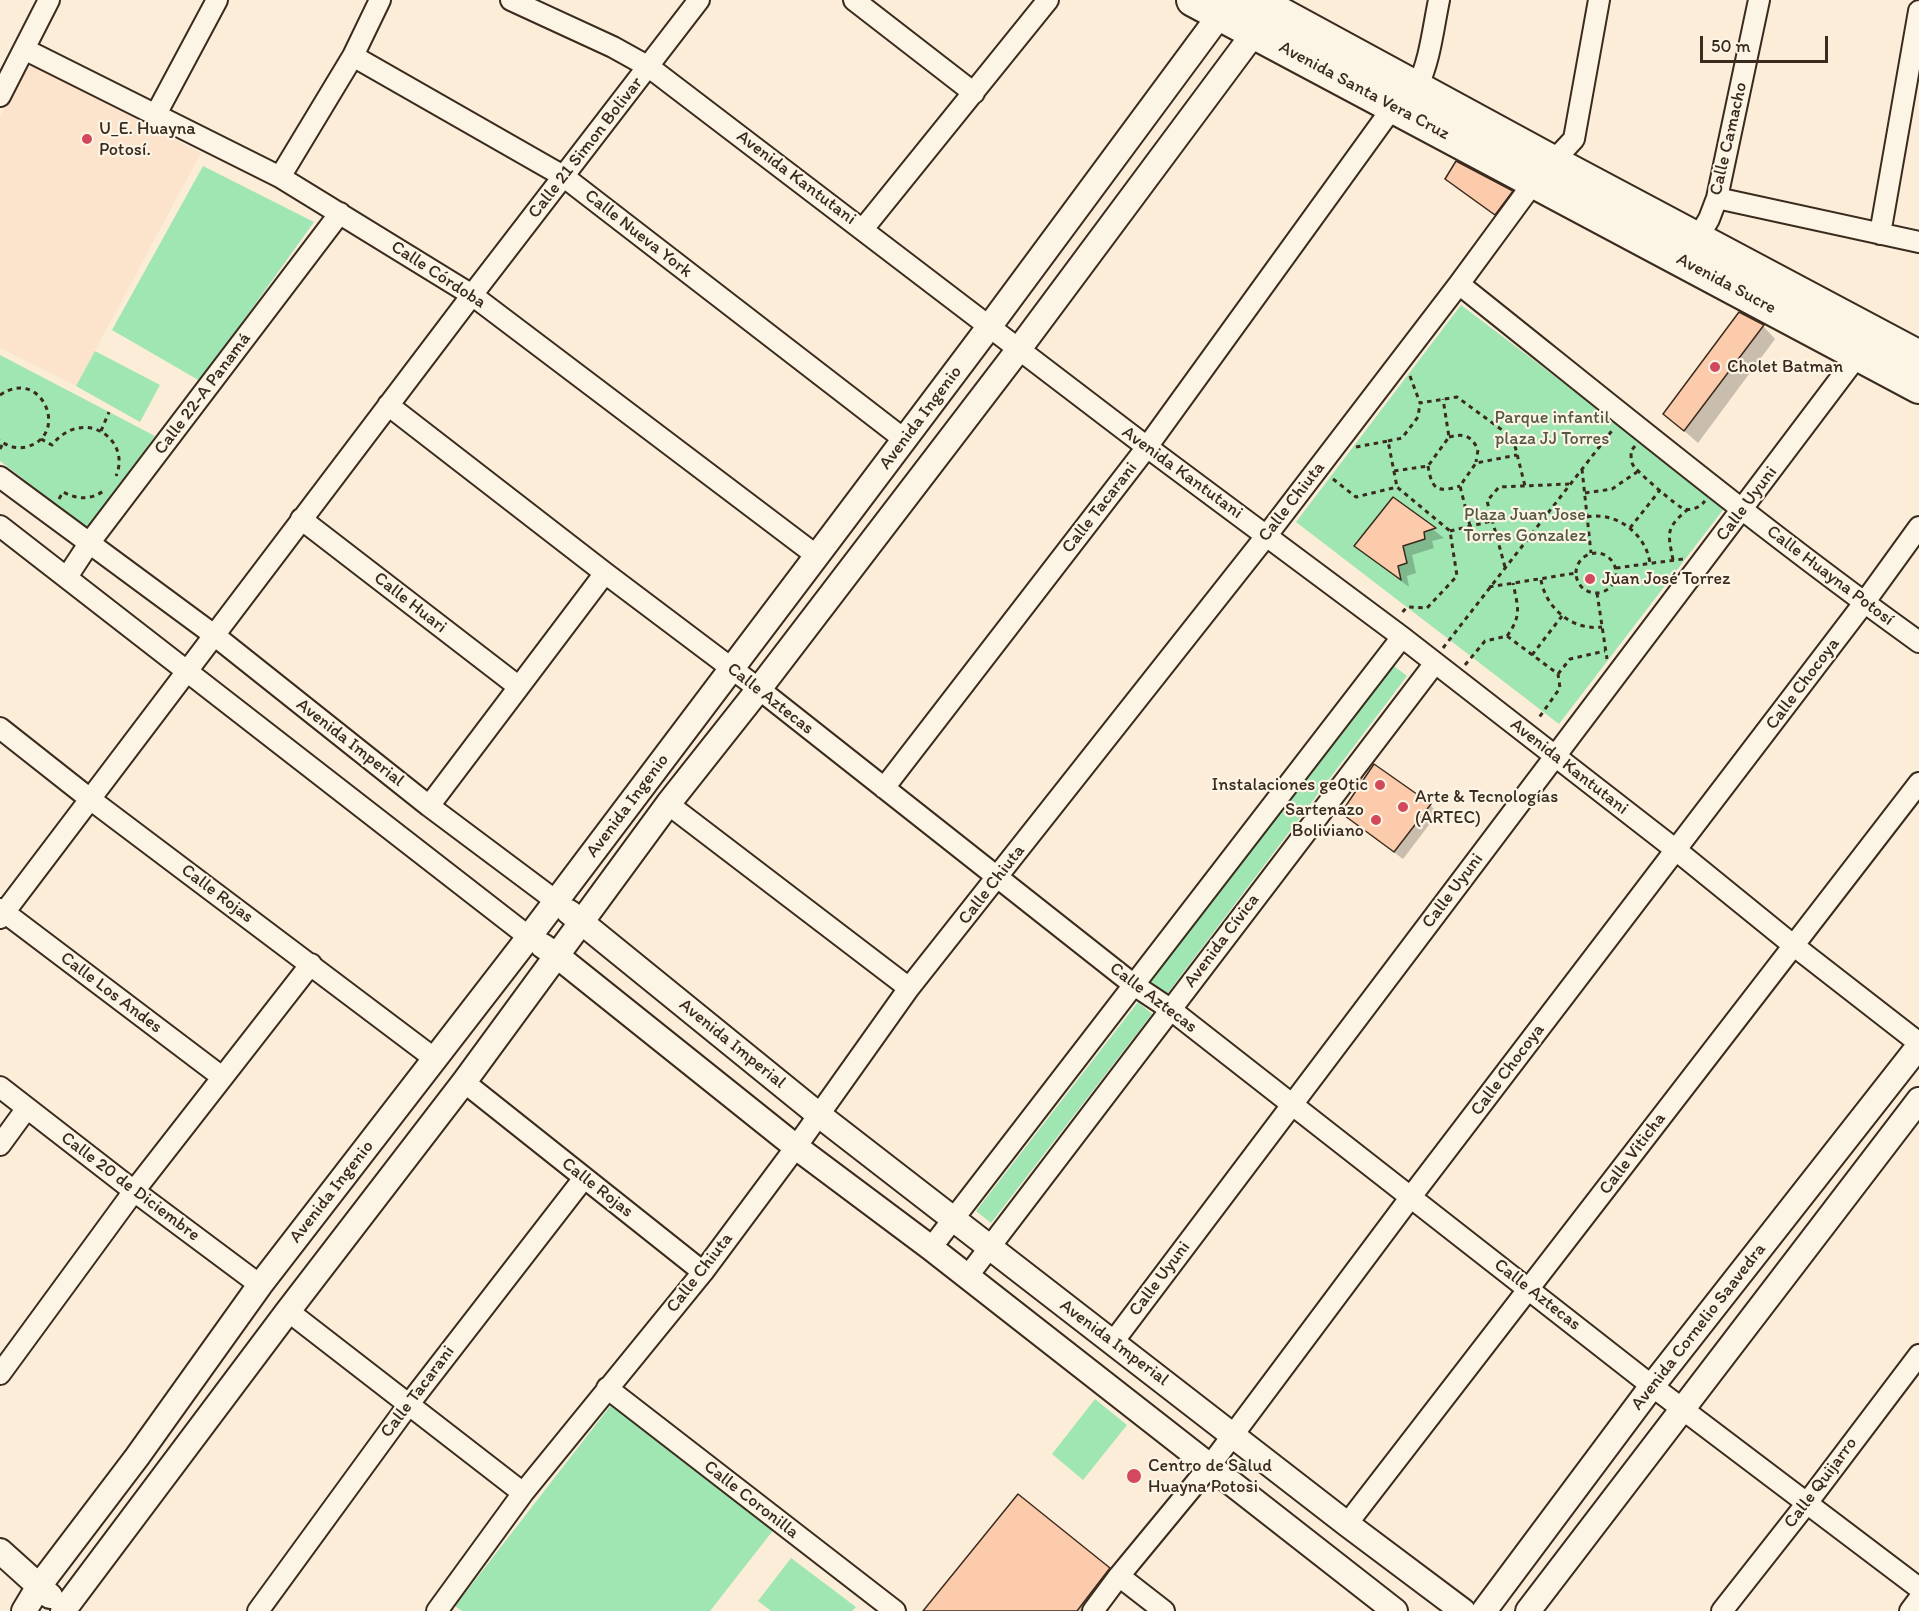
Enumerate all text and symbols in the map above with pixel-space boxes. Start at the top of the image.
scale bar [1703,24,1830,62]
text: 50 m [1711,35,1751,57]
street label: Avenida Santa Vera Cruz [1275,37,1453,145]
street label: Calle 21 Simon Bolivar [524,73,648,223]
street label: Calle Camacho [1705,80,1753,198]
place label: U_E. Huayna Potosí. [99,118,196,160]
street label: Avenida Kantutani [732,126,860,230]
marker: U_E. Huayna Potosí. [80,132,94,146]
street label: Calle Nueva York [580,185,696,283]
street label: Calle Córdoba [386,236,490,314]
street label: Avenida Sucre [1673,249,1779,319]
street label: Calle 22-A Panamá [150,329,256,459]
place label: Cholet Batman [1727,356,1843,378]
marker: Cholet Batman [1708,360,1722,374]
street label: Avenida Ingenio [875,362,967,474]
park label: Parque infantil plaza JJ Torres [1494,407,1610,450]
street label: Avenida Kantutani [1117,422,1247,524]
street label: Calle Tacarani [1058,458,1142,558]
street label: Calle Chiuta [1254,458,1330,546]
street label: Calle Uyuni [1712,462,1782,546]
park label: Plaza Juan Jose Torres Gonzalez [1463,504,1587,546]
street label: Calle Huayna Potosí [1762,521,1898,631]
street label: Calle Huari [369,568,451,638]
place label: Juan José Torrez [1602,568,1730,590]
marker: Juan José Torrez [1583,572,1597,586]
street label: Calle Chocoya [1761,634,1845,734]
street label: Calle Aztecas [722,658,818,740]
street label: Avenida Imperial [292,694,408,792]
street label: Avenida Kantutani [1506,714,1632,820]
street label: Avenida Ingenio [582,750,674,862]
place label: Instalaciones ge0tic [1212,774,1368,796]
marker: Instalaciones ge0tic [1373,778,1387,792]
place label: Arte & Tecnologías (ARTEC) [1415,786,1558,828]
place label: Sartenazo Boliviano [1285,799,1364,842]
marker: Arte & Tecnologías (ARTEC) [1396,800,1410,814]
marker: Sartenazo Boliviano [1369,813,1383,827]
street label: Calle Chiuta [954,841,1030,929]
street label: Calle Uyuni [1418,849,1488,933]
street label: Calle Rojas [177,860,257,928]
street label: Avenida Cívica [1180,890,1264,992]
street label: Calle Los Andes [56,948,166,1038]
street label: Calle Aztecas [1105,958,1201,1038]
street label: Avenida Imperial [674,994,790,1094]
street label: Calle Chocoya [1466,1020,1550,1120]
street label: Calle Viticha [1595,1109,1671,1199]
street label: Calle 20 de Diciembre [56,1128,204,1246]
street label: Avenida Ingenio [285,1136,379,1248]
street label: Calle Rojas [557,1153,637,1223]
street label: Calle Chiuta [662,1229,738,1317]
street label: Calle Uyuni [1125,1237,1195,1321]
street label: Avenida Cornelio Saavedra [1627,1239,1771,1415]
street label: Calle Aztecas [1489,1254,1585,1336]
street label: Avenida Imperial [1055,1295,1173,1391]
street label: Calle Tacarani [376,1342,460,1442]
street label: Calle Quijarro [1780,1433,1862,1533]
place label: Centro de Salud Huayna Potosi [1148,1455,1272,1498]
street label: Calle Coronilla [699,1456,803,1544]
marker: Centro de Salud Huayna Potosi [1125,1467,1143,1485]

